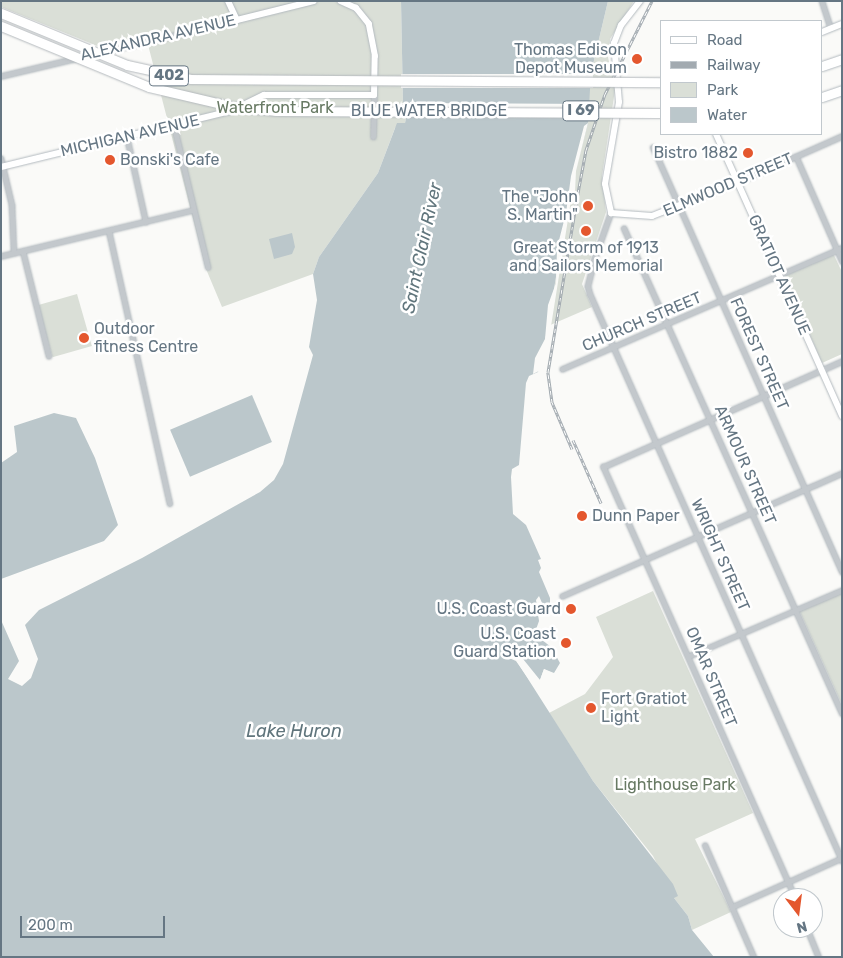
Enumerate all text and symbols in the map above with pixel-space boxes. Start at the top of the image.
street label: ALEXANDRA AVENUE [78,11,238,65]
legend [660,20,823,135]
text: Road [707,31,743,49]
place label: Thomas Edison Depot Museum [514,40,627,78]
marker: Thomas Edison Depot Museum [631,53,643,65]
text: Railway [707,56,761,74]
road number: 402 [148,64,190,88]
text: Park [707,81,738,99]
park label: Waterfront Park [217,98,333,118]
road number: I 69 [562,98,600,124]
street label: BLUE WATER BRIDGE [351,101,507,121]
text: Water [707,106,747,124]
street label: MICHIGAN AVENUE [59,111,201,161]
place label: Bistro 1882 [653,143,738,163]
marker: Bistro 1882 [742,147,754,159]
street label: ELMWOOD STREET [660,149,796,221]
place label: Bonski's Cafe [120,150,219,170]
marker: Bonski's Cafe [104,154,116,166]
water label: Saint Clair River [398,180,446,316]
place label: The "John S. Martin" [502,187,578,225]
marker: The "John S. Martin" [582,200,594,212]
street label: GRATIOT AVENUE [744,212,814,338]
marker: Great Storm of 1913 and Sailors Memorial [580,225,592,237]
place label: Great Storm of 1913 and Sailors Memorial [509,238,663,276]
street label: CHURCH STREET [579,288,705,356]
street label: FOREST STREET [726,295,792,413]
place label: Outdoor fitness Centre [94,319,198,357]
marker: Outdoor fitness Centre [78,332,90,344]
street label: ARMOUR STREET [710,402,780,528]
street label: WRIGHT STREET [687,496,753,614]
place label: Dunn Paper [592,506,679,526]
marker: Dunn Paper [576,510,588,522]
place label: U.S. Coast Guard [436,599,561,619]
marker: U.S. Coast Guard [565,603,577,615]
place label: U.S. Coast Guard Station [453,624,556,662]
street label: OMAR STREET [681,624,741,730]
marker: U.S. Coast Guard Station [560,637,572,649]
place label: Fort Gratiot Light [601,689,687,727]
marker: Fort Gratiot Light [585,702,597,714]
water label: Lake Huron [246,720,342,742]
park label: Lighthouse Park [614,775,736,795]
north arrow [773,888,823,938]
scale bar [22,906,168,938]
text: 200 m [28,916,73,934]
text: N [795,917,809,937]

